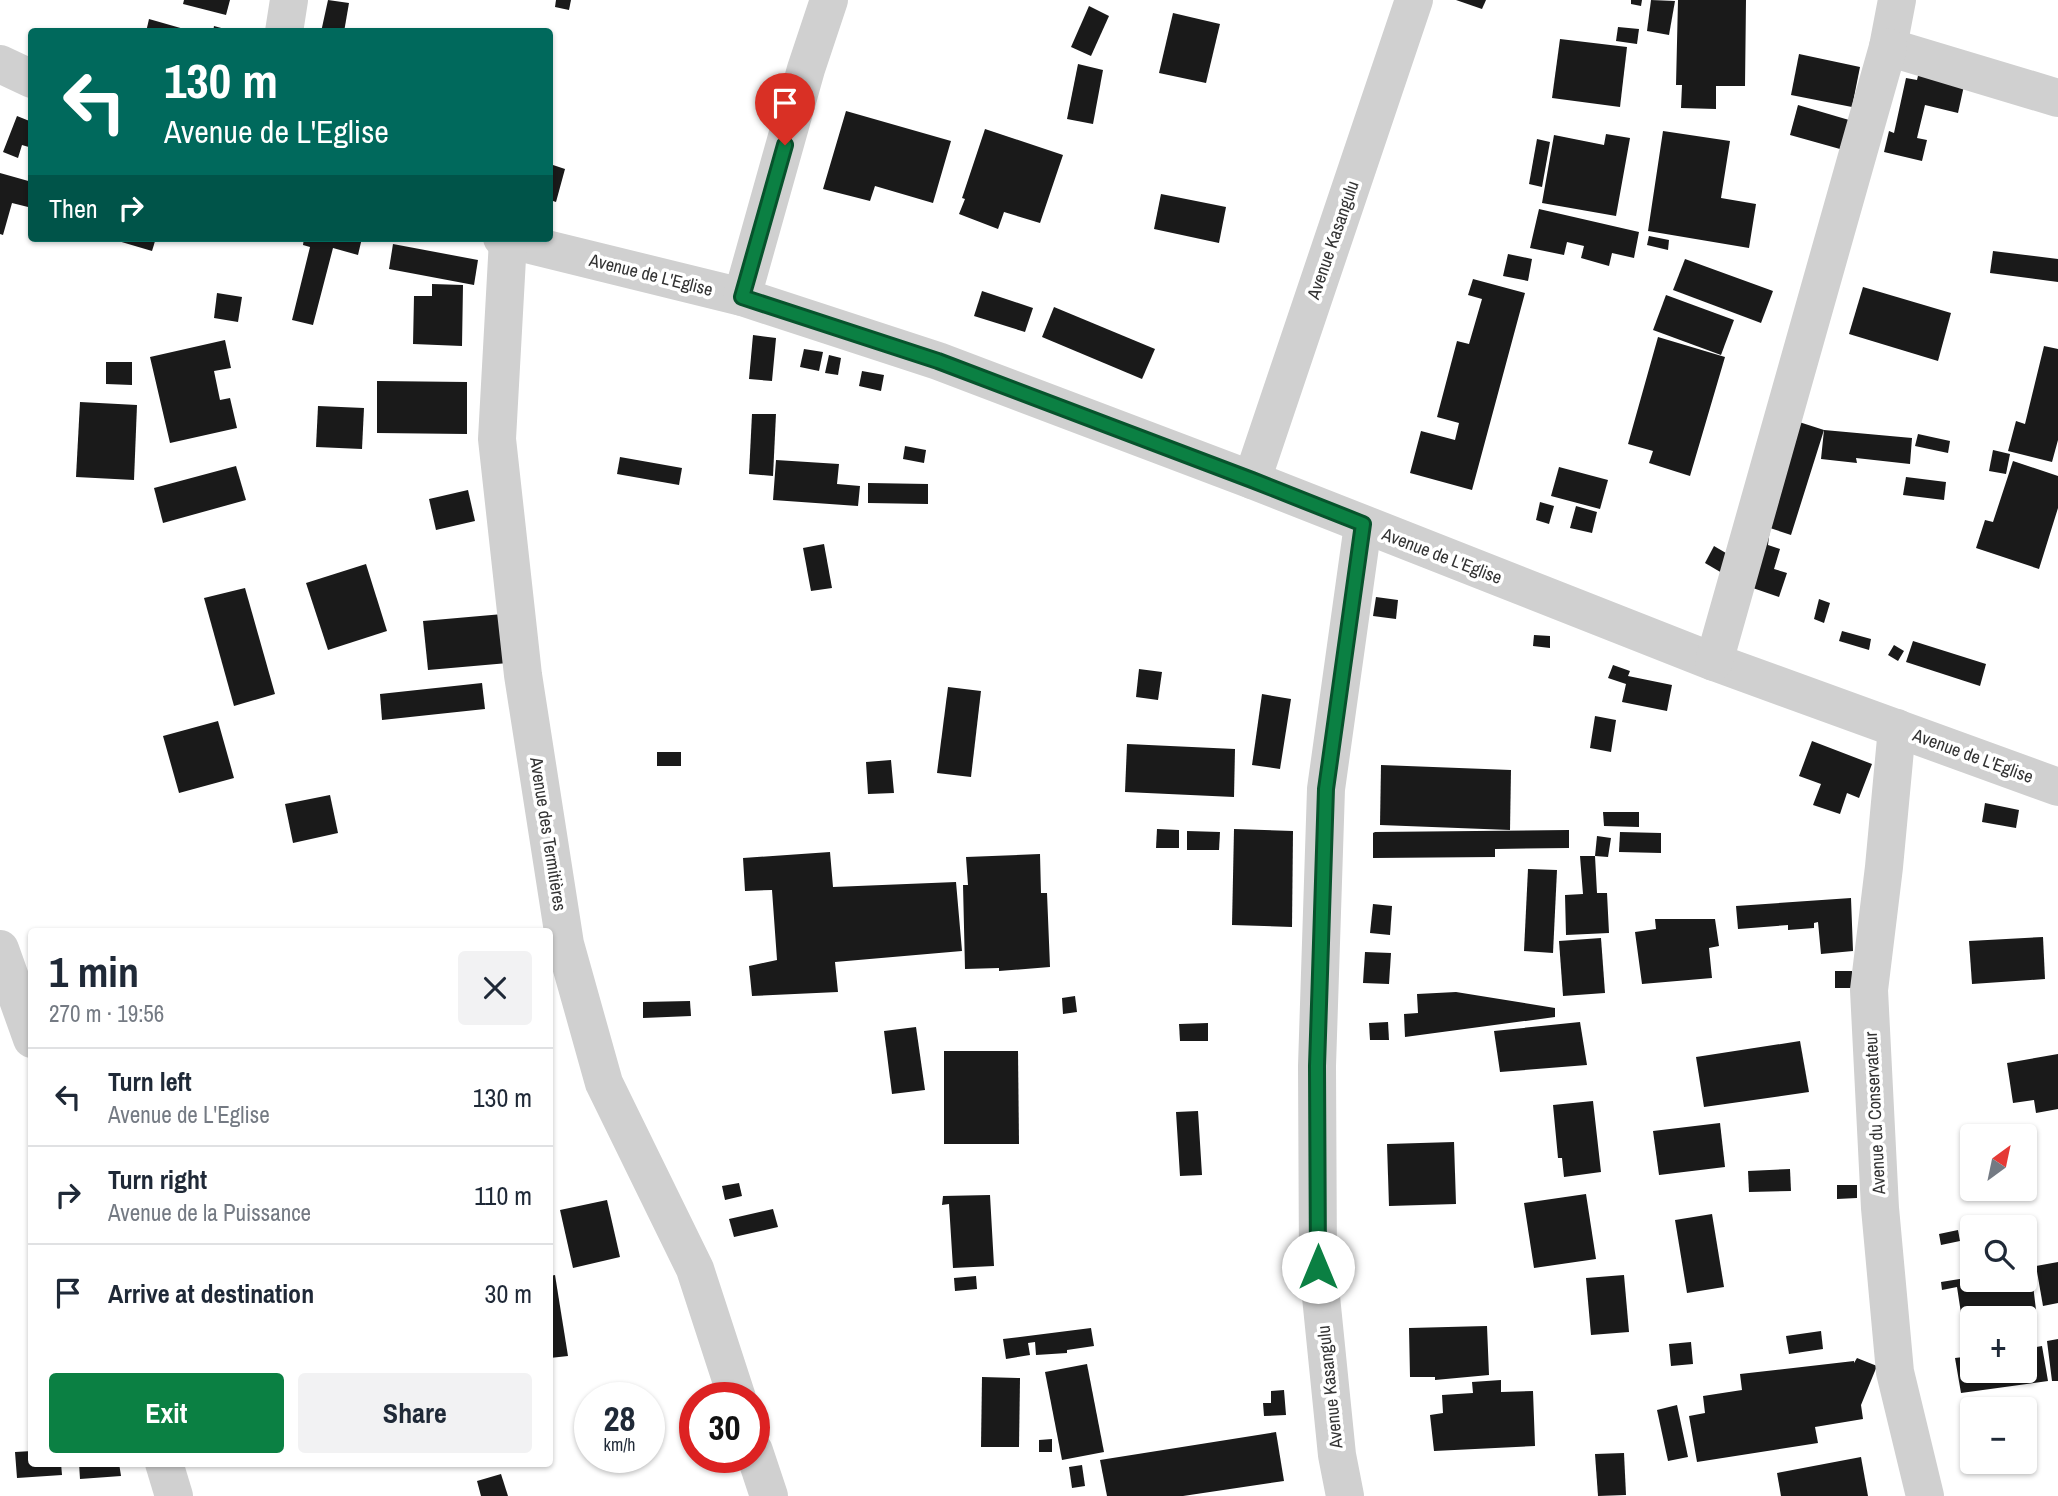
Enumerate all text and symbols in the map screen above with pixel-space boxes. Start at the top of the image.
text: 130 m [164,47,278,113]
icon: left [49,56,140,147]
pin [755,73,815,145]
icon: arrive [766,84,804,122]
text: Avenue de L'Eglise [164,110,389,153]
street label: Avenue Kasangulu [1300,177,1364,303]
icon: right [112,189,150,227]
text: Then [49,191,98,226]
street label: Avenue de L'Eglise [586,247,716,302]
street label: Avenue de L'Eglise [1378,521,1506,590]
street label: Avenue de L'Eglise [1909,722,2037,789]
street label: Avenue des Termitières [524,754,573,913]
text: 1 min [49,944,139,1000]
button: close [458,951,532,1025]
text: 270 m · 19:56 [49,998,164,1029]
street label: Avenue du Conservateur [1858,1031,1891,1196]
text: Turn left [108,1064,192,1099]
icon: left [49,1078,87,1116]
text: 130 m [473,1080,532,1115]
text: Avenue de L'Eglise [108,1099,270,1130]
north arrow [1960,1124,2037,1200]
map controls [1960,1124,2037,1474]
text: Turn right [108,1162,207,1197]
icon: right [49,1176,87,1214]
text: 110 m [474,1178,532,1213]
text: Avenue de la Puissance [108,1197,311,1228]
button: search [1960,1215,2037,1292]
position arrow [1281,1230,1355,1304]
icon: arrive [49,1274,87,1312]
text: Arrive at destination [108,1276,314,1311]
text: 30 m [485,1276,532,1311]
button: + [1960,1306,2037,1383]
street label: Avenue Kasangulu [1311,1324,1349,1451]
button: Exit [49,1373,284,1453]
button: Share [298,1373,532,1453]
speed limit sign: 30 [679,1382,770,1473]
text: 28 [604,1395,635,1442]
button: − [1960,1397,2037,1474]
text: km/h [604,1432,636,1457]

